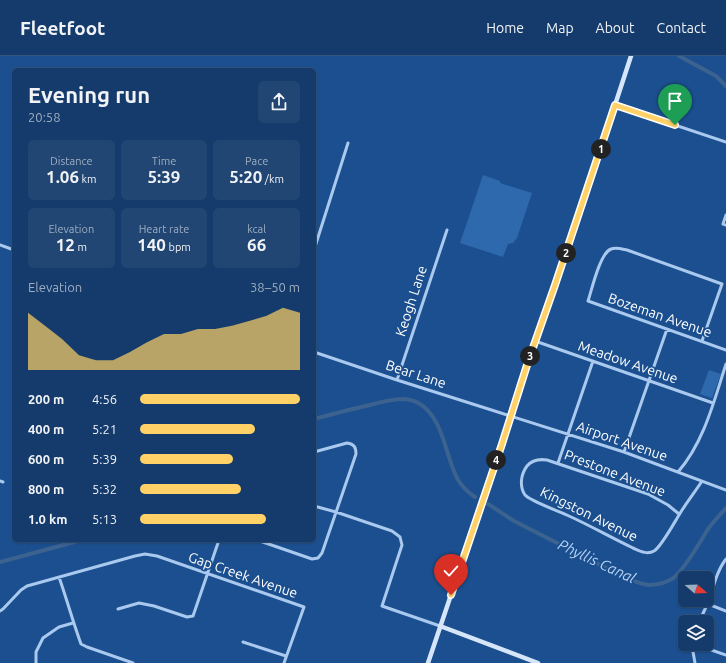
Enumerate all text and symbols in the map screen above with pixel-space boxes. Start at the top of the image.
text: Fleetfoot [20,17,105,39]
text: Home [486,20,524,36]
text: Map [546,20,574,36]
text: About [596,20,635,36]
text: Contact [657,20,706,36]
button: share [258,81,300,123]
text: Evening run [28,82,150,107]
pin [658,84,692,125]
icon: arrive [664,90,686,112]
text: 20:58 [28,110,61,124]
pin: 1 [591,139,611,159]
text: 1 [598,143,604,155]
text: Distance [50,155,93,167]
text: Time [152,155,176,167]
text: Pace [245,155,268,167]
text: 1.06 [46,167,79,186]
text: 5:39 [148,167,180,186]
text: 5:20 [229,167,262,186]
text: km [79,173,97,185]
text: /km [262,173,284,185]
text: Elevation [48,223,94,235]
text: Heart rate [139,223,189,235]
text: kcal [247,223,266,235]
text: 12 [56,235,75,254]
text: 140 [137,235,166,254]
text: 66 [247,235,266,254]
text: m [75,241,87,253]
text: bpm [166,241,191,253]
pin: 2 [556,243,576,263]
text: 2 [563,247,569,259]
street label: Keogh Lane [392,264,430,338]
text: Elevation [28,280,82,294]
text: 38–50 m [250,280,300,294]
street label: Bozeman Avenue [606,290,714,340]
street label: Meadow Avenue [576,337,680,387]
pin: 3 [520,346,540,366]
text: 3 [527,350,533,362]
street label: Bear Lane [384,357,448,391]
text: 200 m [28,392,64,406]
text: 4:56 [92,392,117,406]
street label: Airport Avenue [574,418,670,464]
text: 400 m [28,422,64,436]
text: 5:21 [92,422,117,436]
street label: Prestone Avenue [562,446,668,500]
pin: 4 [486,450,506,470]
text: 600 m [28,452,64,466]
text: 5:39 [92,452,117,466]
text: 4 [493,454,499,466]
text: 800 m [28,482,64,496]
text: 5:32 [92,482,117,496]
street label: Kingston Avenue [538,483,640,545]
text: 1.0 km [28,512,67,526]
text: 5:13 [92,512,117,526]
water label: Phyllis Canal [555,536,639,587]
street label: Gap Creek Avenue [186,549,300,601]
pin [434,554,468,595]
icon: check [440,560,462,582]
north arrow [678,571,714,607]
map controls [678,571,714,651]
button: layers [678,615,714,651]

